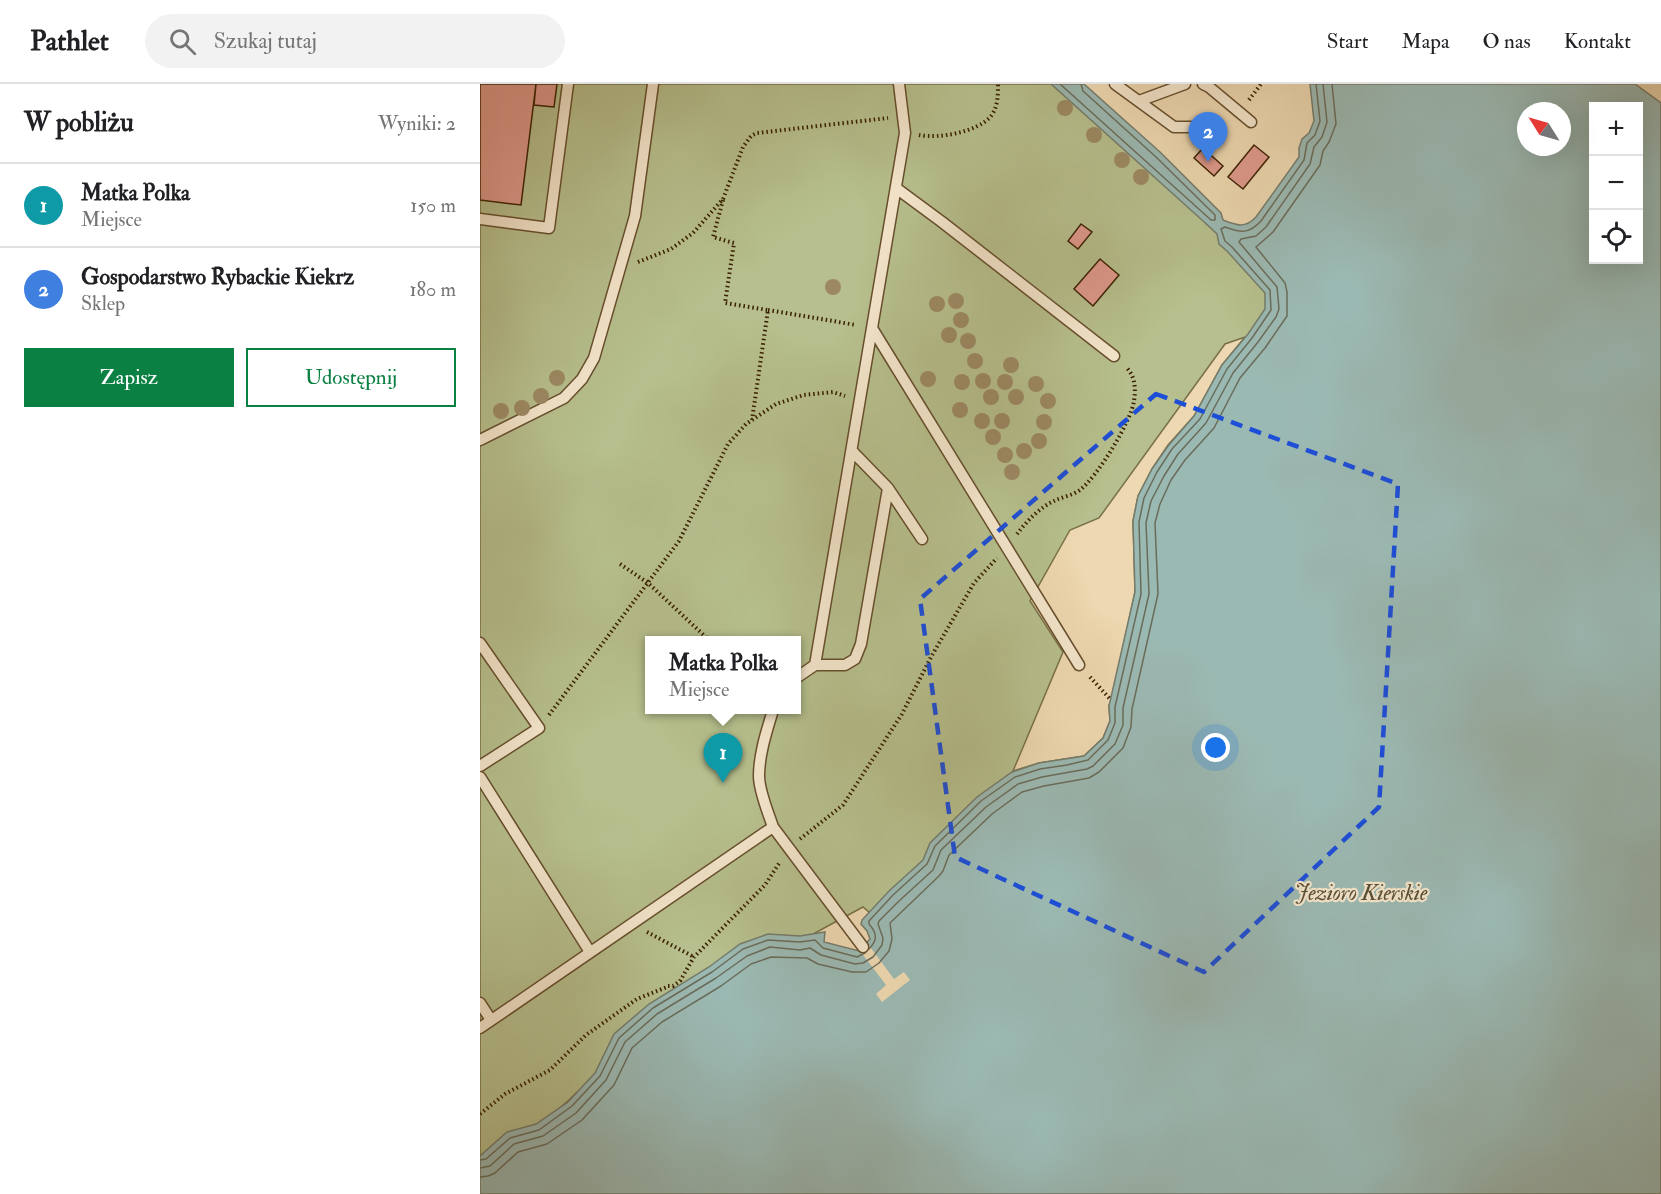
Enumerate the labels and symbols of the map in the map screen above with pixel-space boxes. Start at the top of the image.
north arrow [1517,102,1571,156]
pin: 2 [1188,112,1228,162]
your location [1201,733,1230,762]
pin: 1 [704,734,742,783]
water label: Jezioro Kierskie [1295,879,1428,907]

